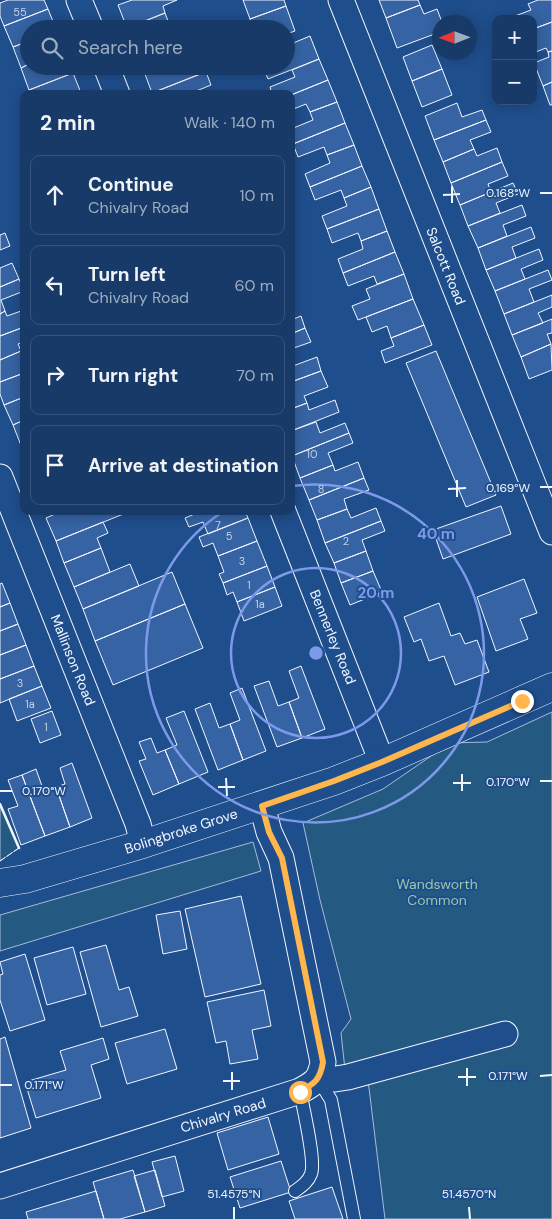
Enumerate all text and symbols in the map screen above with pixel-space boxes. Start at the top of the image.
house number: 55 [13,5,27,19]
north arrow [432,15,477,60]
map controls [492,15,537,105]
button: + [492,15,537,60]
search box [20,20,295,75]
icon: search [38,34,66,62]
text: Search here [78,35,183,60]
button: − [492,60,537,105]
text: 2 min [40,109,96,137]
text: Walk · 140 m [184,112,275,133]
text: Continue [88,172,174,197]
icon: ahead [41,181,69,209]
text: 10 m [240,185,274,206]
text: 0.168°W [486,185,530,201]
text: Chivalry Road [88,197,189,218]
street label: Salcott Road [422,225,470,307]
text: Turn left [88,262,166,287]
icon: left [41,271,69,299]
text: 60 m [234,275,274,296]
text: Chivalry Road [88,287,189,308]
icon: right [41,361,69,389]
text: Turn right [88,363,178,388]
text: 70 m [236,365,274,386]
house number: 10 [307,447,317,461]
icon: arrive [41,451,69,479]
text: Arrive at destination [88,453,279,478]
text: 0.169°W [486,480,530,496]
house number: 8 [318,482,324,496]
house number: 7 [215,518,221,532]
text: 40 m [417,524,455,544]
house number: 5 [226,529,233,543]
house number: 2 [343,534,349,548]
house number: 3 [239,554,245,568]
house number: 1 [247,578,251,592]
text: 20 m [358,583,394,603]
street label: Bennerley Road [306,587,360,687]
house number: 1a [255,597,265,611]
street label: Mallinson Road [47,612,99,708]
centre of rings [307,644,325,662]
house number: 3 [17,676,23,690]
route end [511,690,534,713]
house number: 1a [25,697,35,711]
house number: 1 [44,720,48,734]
text: 0.170°W [486,774,530,790]
text: 0.170°W [22,783,66,799]
street label: Bolingbroke Grove [122,804,240,858]
park label: Wandsworth Common [396,875,478,909]
text: 0.171°W [488,1068,528,1084]
text: 0.171°W [24,1077,64,1093]
route start [289,1081,312,1104]
street label: Chivalry Road [178,1093,268,1137]
text: 51.4575°N [207,1186,261,1202]
text: 51.4570°N [442,1186,496,1202]

